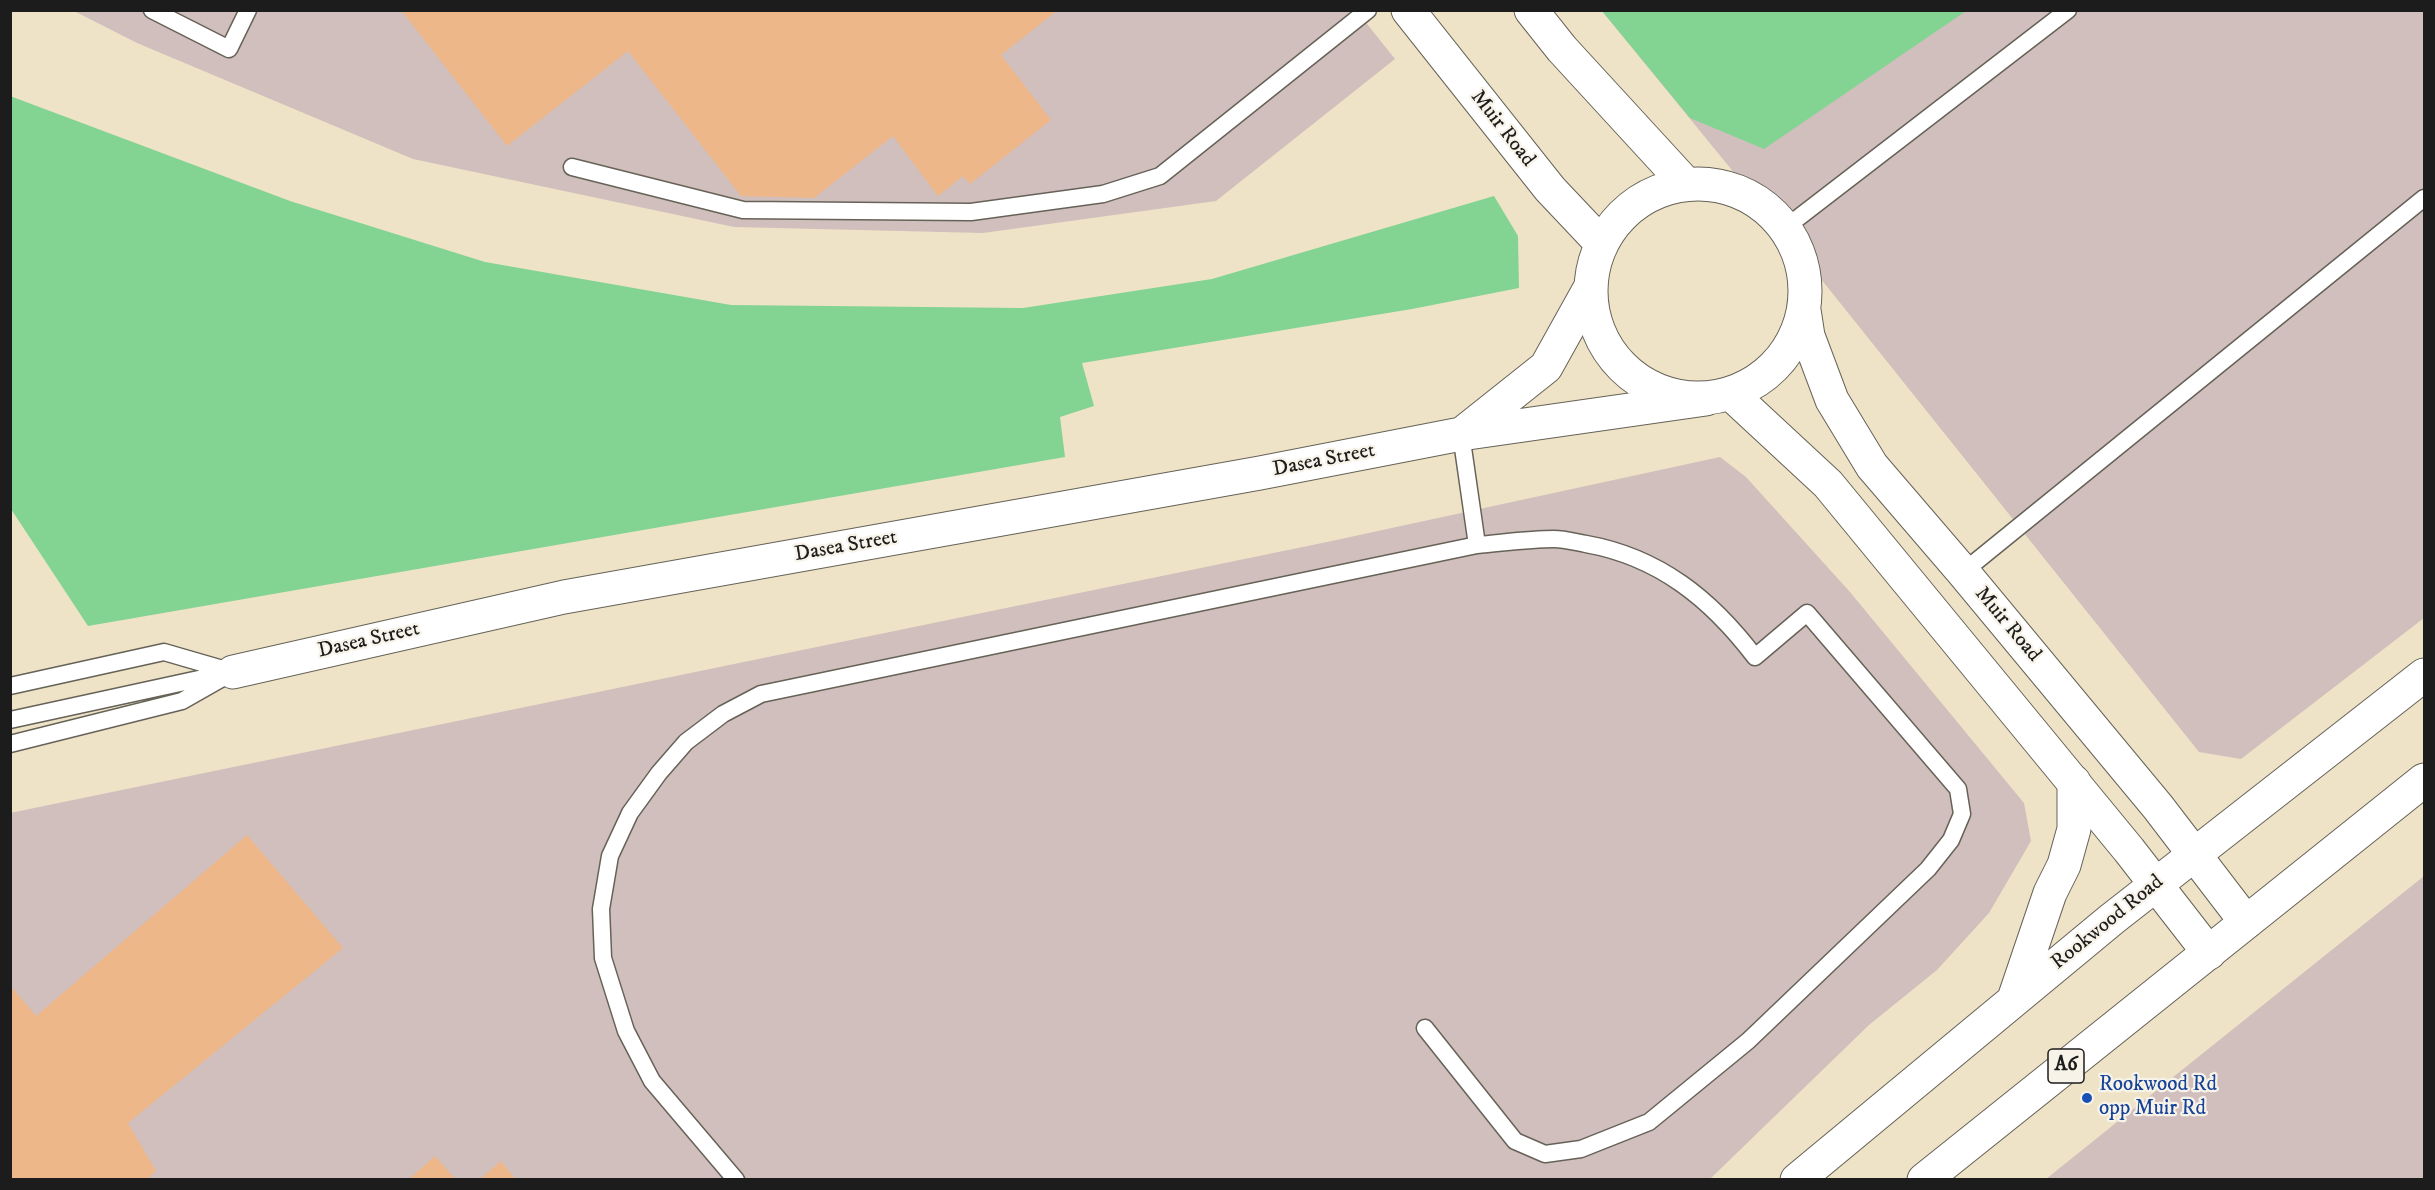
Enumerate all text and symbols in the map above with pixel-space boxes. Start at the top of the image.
street label: Muir Road [1464,86,1540,172]
street label: Dasea Street [1271,439,1377,483]
street label: Dasea Street [793,526,899,568]
street label: Muir Road [1968,582,2046,668]
street label: Dasea Street [316,617,422,665]
street label: Rookwood Road [2047,870,2169,976]
road number: A6 [2048,1049,2084,1083]
place label: Rookwood Rd opp Muir Rd [2099,1073,2217,1123]
marker: Rookwood Rd opp Muir Rd [2080,1091,2094,1105]

